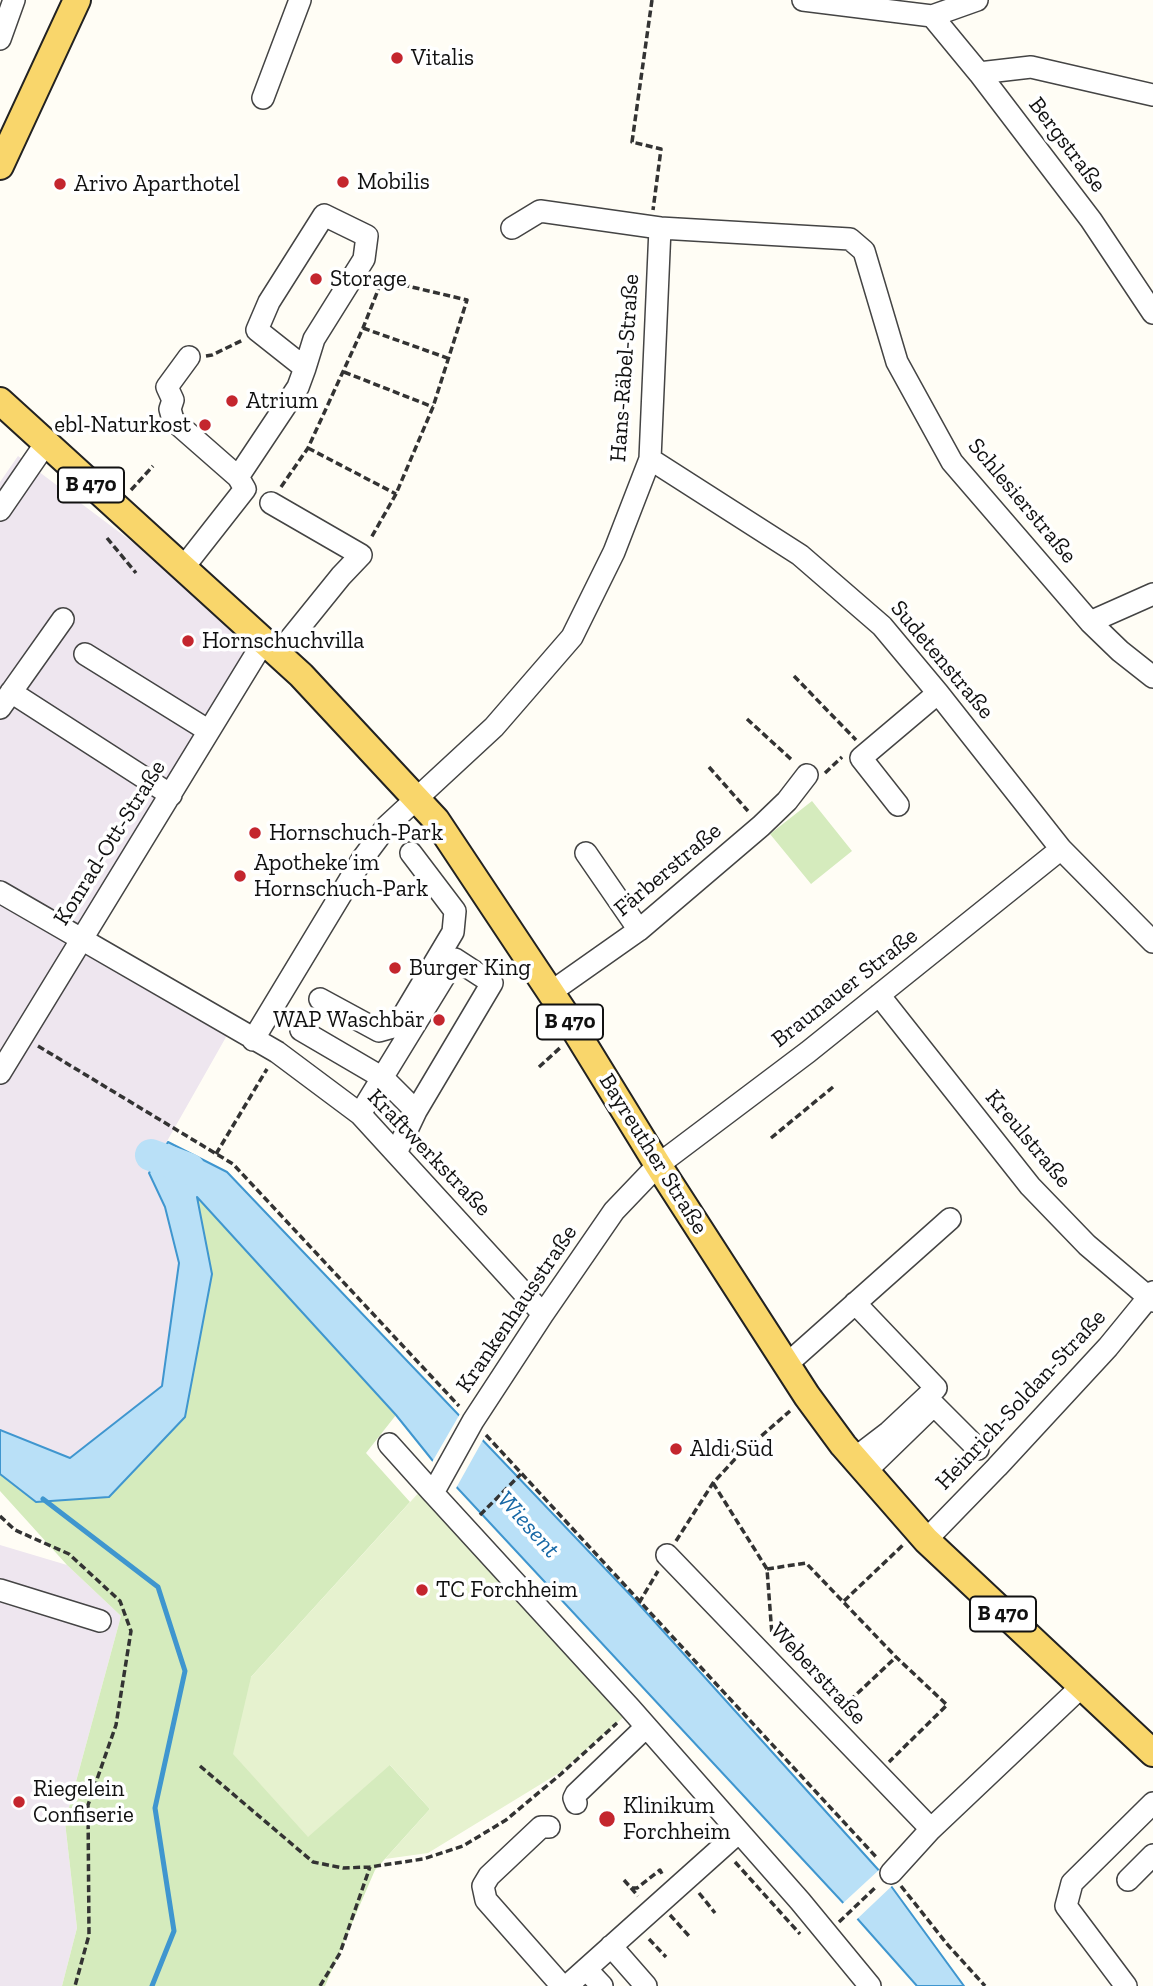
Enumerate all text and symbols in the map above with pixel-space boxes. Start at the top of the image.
place label: Vitalis [411,44,474,72]
marker: Vitalis [389,50,405,66]
street label: Bergstraße [1022,92,1112,198]
place label: Mobilis [357,168,430,196]
place label: Arivo Aparthotel [74,170,240,198]
marker: Mobilis [335,174,351,190]
marker: Arivo Aparthotel [52,176,68,192]
place label: Storage [330,265,407,293]
marker: Storage [308,271,324,287]
street label: Hans-Räbel-Straße [605,273,645,463]
place label: Atrium [246,387,318,415]
marker: Atrium [224,393,240,409]
place label: ebl-Naturkost [54,411,191,439]
marker: ebl-Naturkost [197,417,213,433]
street label: Schlesierstraße [962,433,1082,569]
road number: B 470 [58,468,124,503]
street label: Sudetenstraße [884,595,1000,725]
place label: Hornschuchvilla [202,627,364,655]
marker: Hornschuchvilla [180,633,196,649]
street label: Konrad-Ott-Straße [48,755,172,931]
street label: Färberstraße [609,817,727,923]
place label: Hornschuch-Park [269,819,443,847]
marker: Hornschuch-Park [247,825,263,841]
place label: Apotheke im Hornschuch-Park [254,849,428,903]
marker: Apotheke im Hornschuch-Park [232,868,248,884]
street label: Braunauer Straße [766,922,924,1054]
place label: Burger King [409,954,531,982]
marker: Burger King [387,960,403,976]
road number: B 470 [537,1004,603,1040]
place label: WAP Waschbär [273,1006,425,1034]
marker: WAP Waschbär [431,1012,447,1028]
street label: Bayreuther Straße [593,1069,713,1239]
street label: Kraftwerkstraße [361,1084,497,1222]
street label: Kreulstraße [979,1084,1077,1194]
street label: Krankenhausstraße [451,1220,583,1398]
street label: Heinrich-Soldan-Straße [930,1304,1112,1496]
place label: Aldi Süd [690,1435,773,1463]
marker: Aldi Süd [668,1441,684,1457]
water label: Wiesent [491,1486,565,1564]
place label: TC Forchheim [436,1576,578,1604]
marker: TC Forchheim [414,1582,430,1598]
road number: B 470 [970,1596,1036,1632]
street label: Weberstraße [764,1617,872,1731]
place label: Riegelein Confiserie [33,1775,134,1829]
place label: Klinikum Forchheim [623,1792,730,1846]
marker: Riegelein Confiserie [11,1794,27,1810]
marker: Klinikum Forchheim [597,1809,617,1829]

